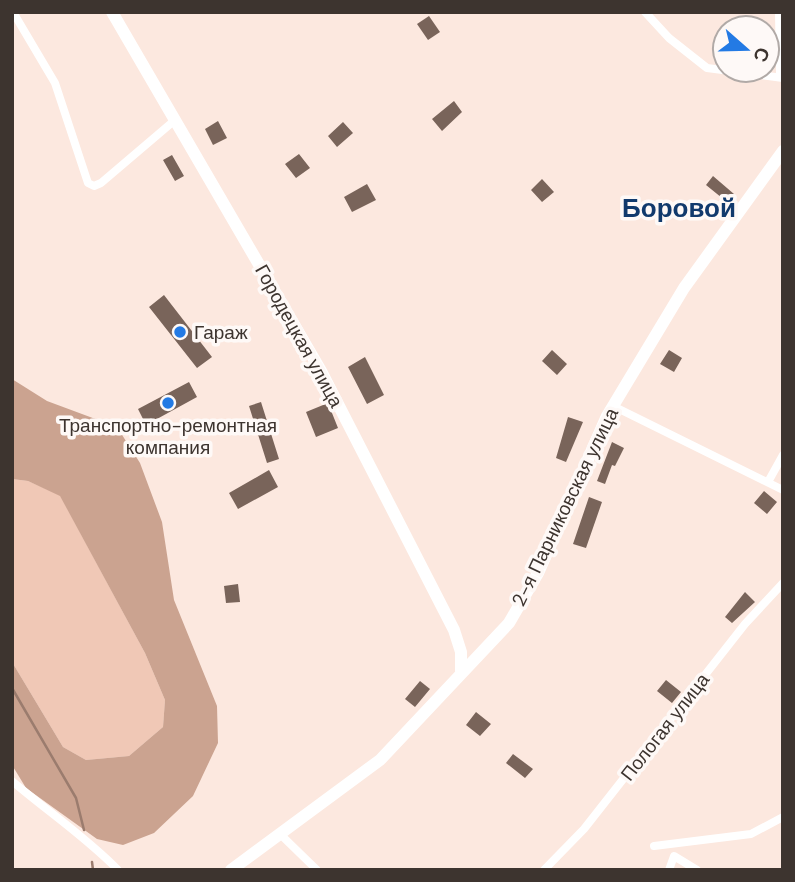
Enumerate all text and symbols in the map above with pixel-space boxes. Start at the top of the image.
north arrow [711,14,781,84]
text: С [747,44,776,66]
district label: Боровой [622,191,736,225]
street label: Городецкая улица [249,260,349,412]
place label: Гараж [194,320,248,345]
marker: Гараж [172,324,188,340]
marker: Транспортно-ремонтная компания [160,395,176,411]
street label: 2-я Парниковская улица [506,403,624,610]
place label: Транспортно-ремонтная компания [59,413,277,460]
street label: Пологая улица [615,668,715,786]

